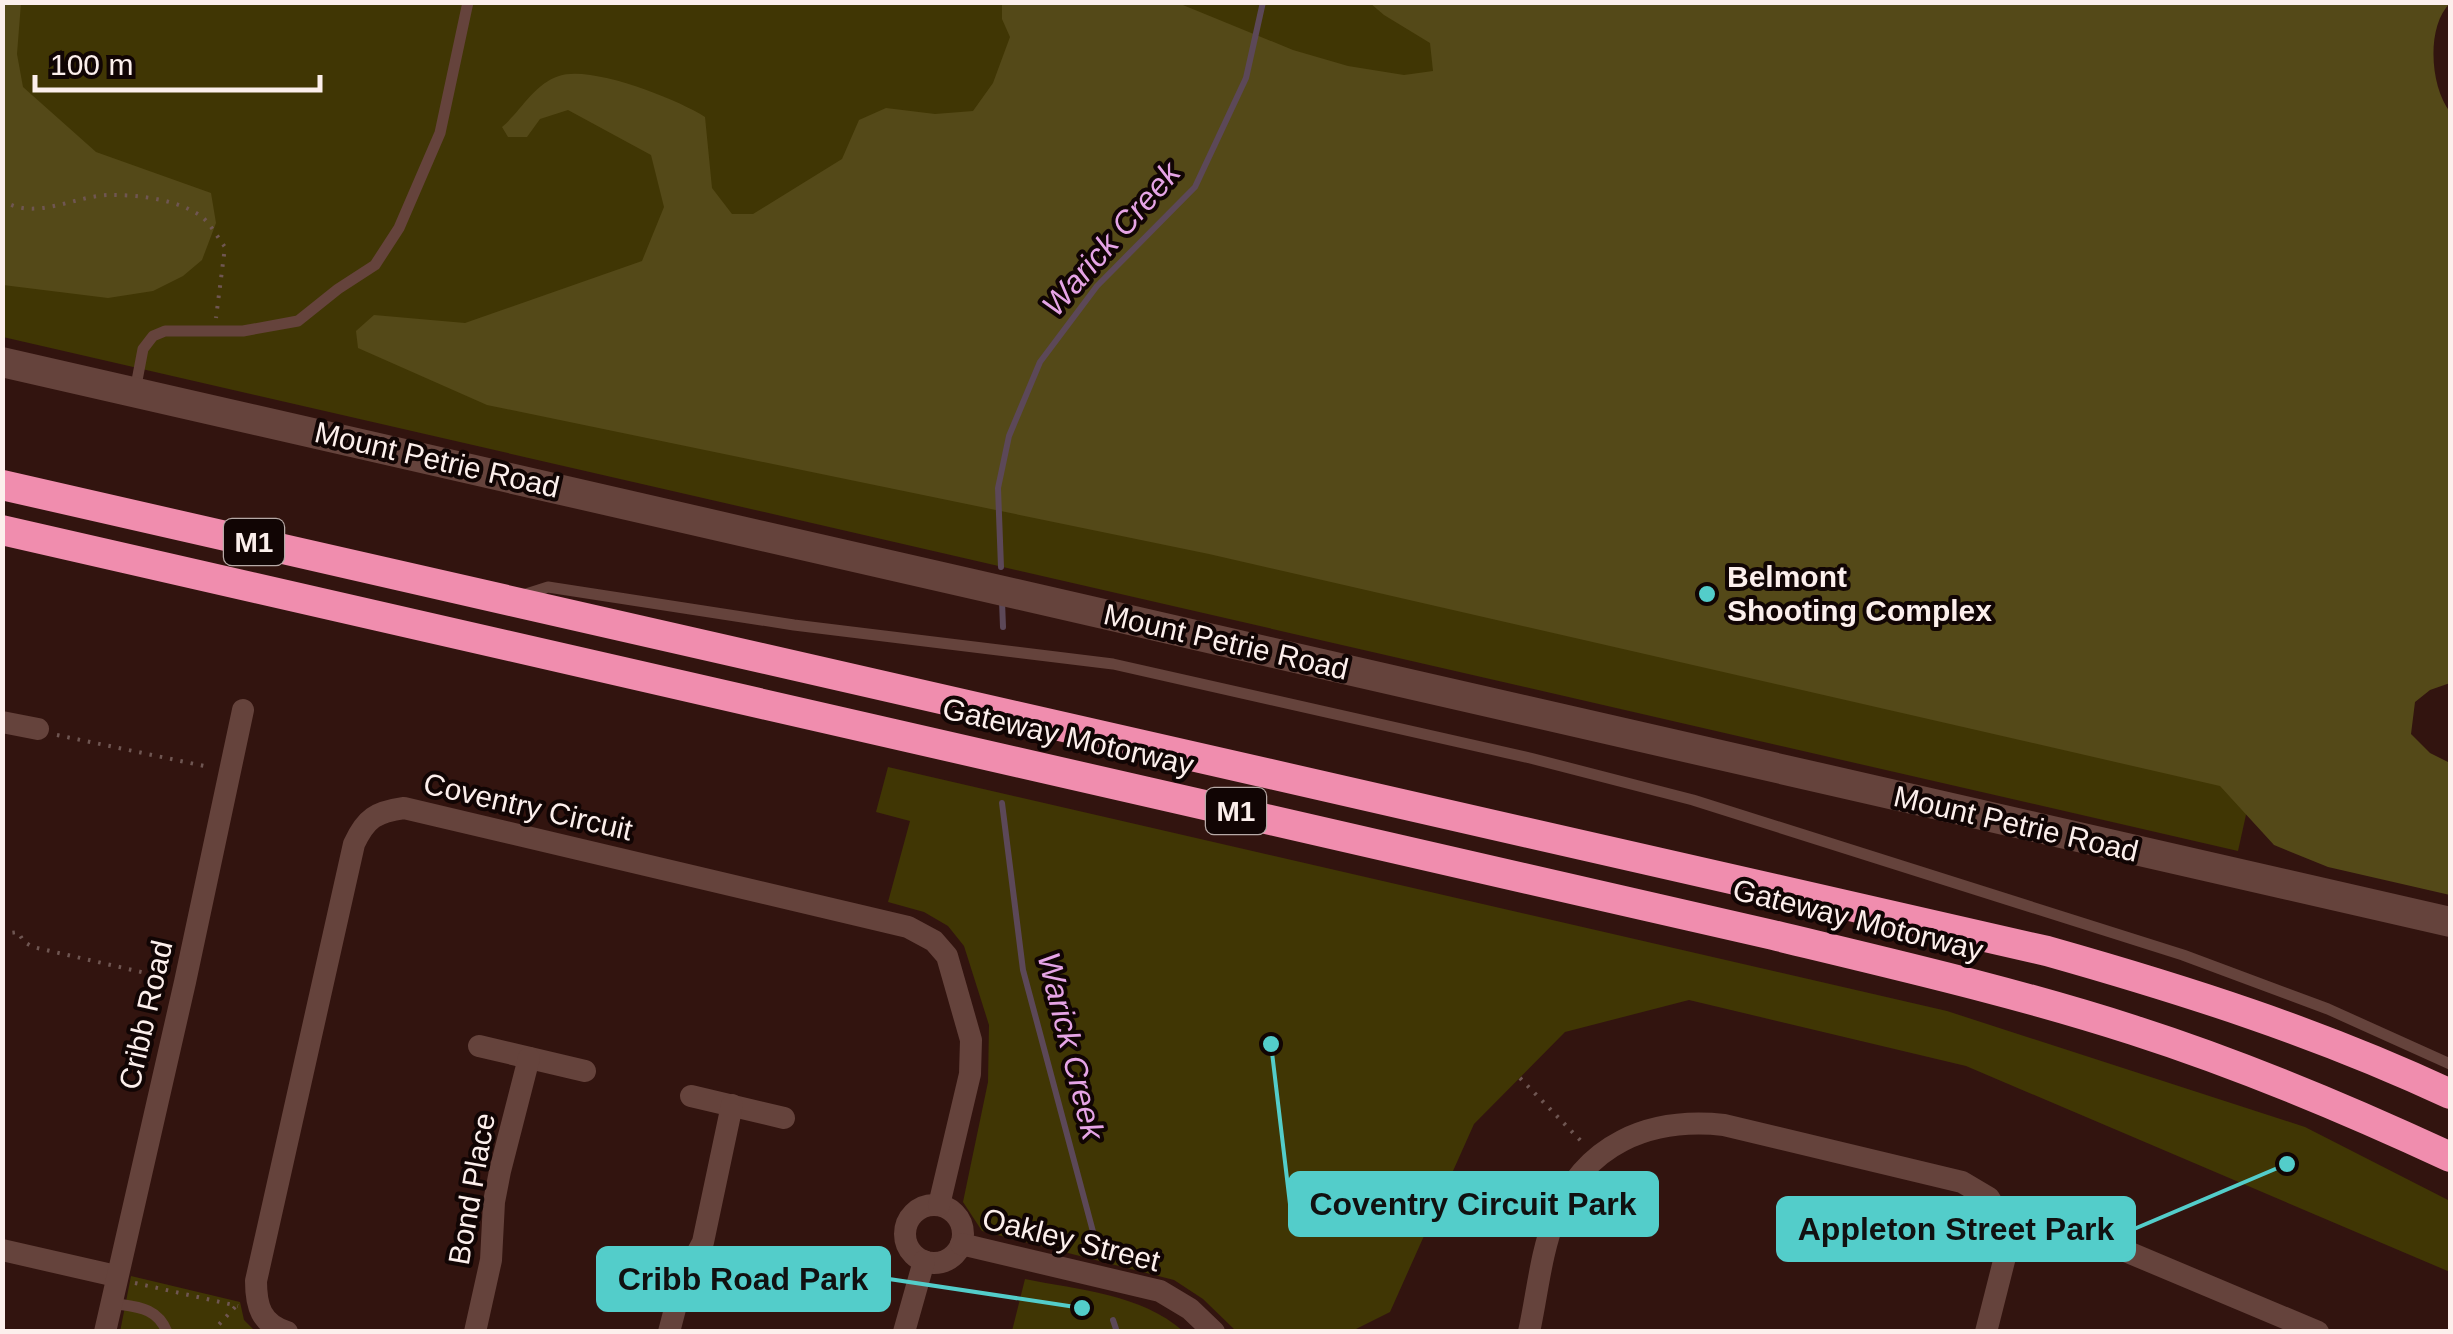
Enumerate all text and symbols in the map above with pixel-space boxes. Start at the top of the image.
scale bar [35,30,320,92]
text: 100 m [50,48,133,81]
water label: Warick Creek [1035,153,1189,323]
street label: Mount Petrie Road [312,415,563,504]
road number: M1 [224,519,284,565]
place label: Belmont Shooting Complex [1727,560,1992,627]
marker: Belmont Shooting Complex [1696,583,1718,605]
street label: Mount Petrie Road [1101,597,1352,686]
street label: Gateway Motorway [939,692,1197,781]
street label: Coventry Circuit [420,766,636,847]
street label: Mount Petrie Road [1891,779,2142,868]
road number: M1 [1206,788,1266,834]
street label: Gateway Motorway [1730,872,1987,967]
street label: Cribb Road [112,937,179,1093]
water label: Warick Creek [1030,949,1112,1145]
street label: Bond Place [442,1110,501,1267]
callout: Coventry Circuit Park [1290,1173,1657,1235]
text: Coventry Circuit Park [1309,1186,1637,1222]
callout: Appleton Street Park [1778,1198,2134,1260]
street label: Oakley Street [979,1202,1164,1278]
text: Appleton Street Park [1798,1211,2114,1247]
callout: Cribb Road Park [598,1248,889,1310]
text: Cribb Road Park [618,1261,869,1297]

